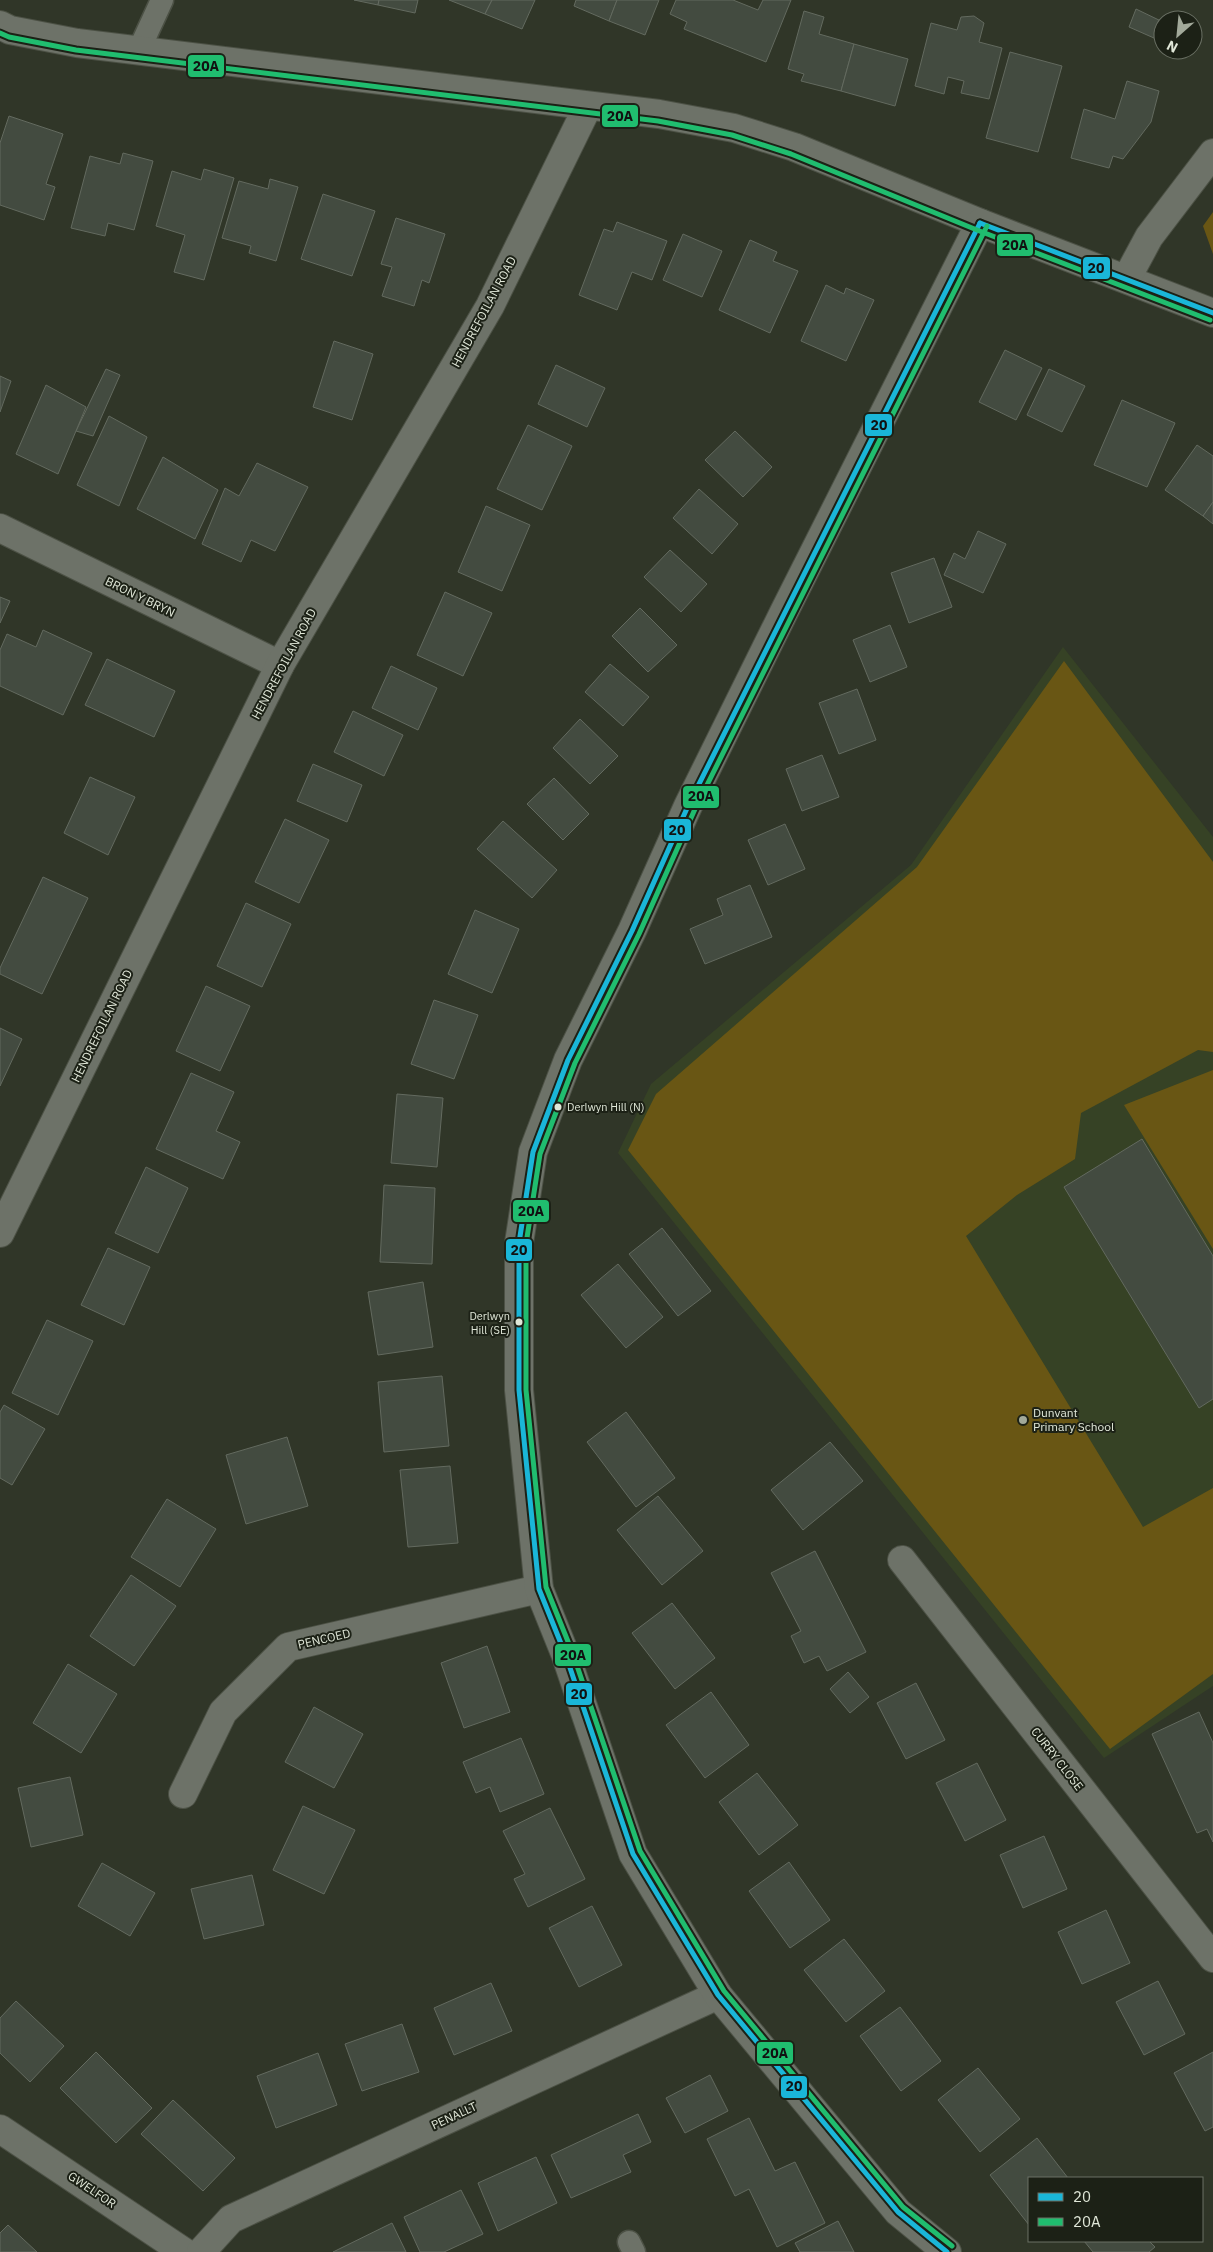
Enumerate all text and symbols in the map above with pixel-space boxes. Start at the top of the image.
north arrow [1153,10,1203,60]
text: N [1163,36,1181,57]
line badge: 20A [187,54,225,78]
text: 20A [193,57,220,75]
line badge: 20A [601,104,639,128]
text: 20A [607,107,634,125]
line badge: 20A [996,233,1034,257]
text: 20A [1002,236,1029,254]
street label: HENDREFOILAN ROAD [448,254,519,370]
line badge: 20 [1082,256,1111,280]
text: 20 [1088,259,1104,277]
line badge: 20 [864,413,893,437]
text: 20 [871,416,887,434]
street label: BRON Y BRYN [103,573,178,620]
street label: HENDREFOILAN ROAD [248,606,319,722]
line badge: 20A [682,785,720,809]
text: 20A [688,787,715,805]
line badge: 20 [663,818,692,842]
text: 20 [669,821,685,839]
street label: HENDREFOILAN ROAD [68,967,135,1085]
place label: Derlwyn Hill (N) [567,1100,644,1114]
marker: Derlwyn Hill (N) [553,1102,563,1112]
line badge: 20A [512,1199,550,1223]
text: 20A [518,1202,545,1220]
line badge: 20 [505,1238,533,1262]
text: 20 [511,1241,527,1259]
place label: Derlwyn Hill (SE) [469,1309,510,1337]
marker: Derlwyn Hill (SE) [514,1317,524,1327]
place label: Dunvant Primary School [1033,1405,1114,1434]
marker: Dunvant Primary School [1017,1414,1029,1426]
street label: PENCOED [296,1625,352,1652]
line badge: 20A [554,1643,592,1667]
text: 20A [560,1646,587,1664]
line badge: 20 [565,1682,593,1706]
text: 20 [571,1685,587,1703]
street label: CURRY CLOSE [1028,1724,1087,1793]
line badge: 20A [756,2041,794,2065]
text: 20A [762,2044,789,2062]
line badge: 20 [780,2075,808,2099]
text: 20 [786,2077,802,2095]
street label: PENALLT [429,2098,479,2133]
street label: GWELFOR [65,2168,119,2211]
legend [1028,2177,1203,2242]
text: 20 [1073,2187,1091,2206]
text: 20A [1073,2212,1101,2231]

